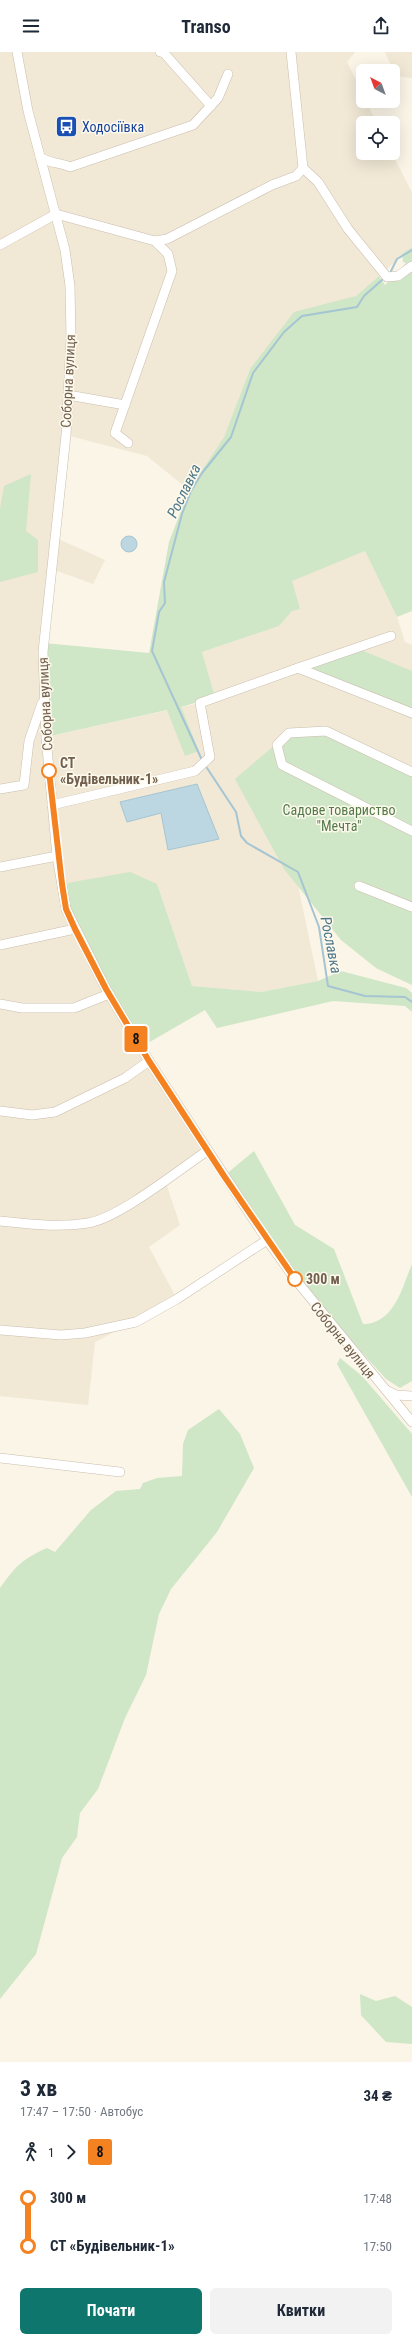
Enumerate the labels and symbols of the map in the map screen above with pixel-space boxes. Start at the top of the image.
north arrow [356,64,400,108]
bus stop icon: Ходосіївка [53,114,79,140]
place label: Ходосіївка [82,119,144,135]
street label: Соборна вулиця [58,334,78,428]
water label: Рославка [163,461,205,521]
street label: Соборна вулиця [35,657,55,751]
place label: СТ «Будівельник-1» [60,755,158,787]
marker: СТ «Будівельник-1» [41,763,57,779]
park label: Садове товариство "Мечта" [283,802,395,834]
water label: Рославка [317,915,345,975]
line badge: 8 [123,1026,149,1052]
marker: 300 м [287,1271,303,1287]
place label: 300 м [306,1271,340,1287]
street label: Соборна вулиця [307,1299,379,1381]

